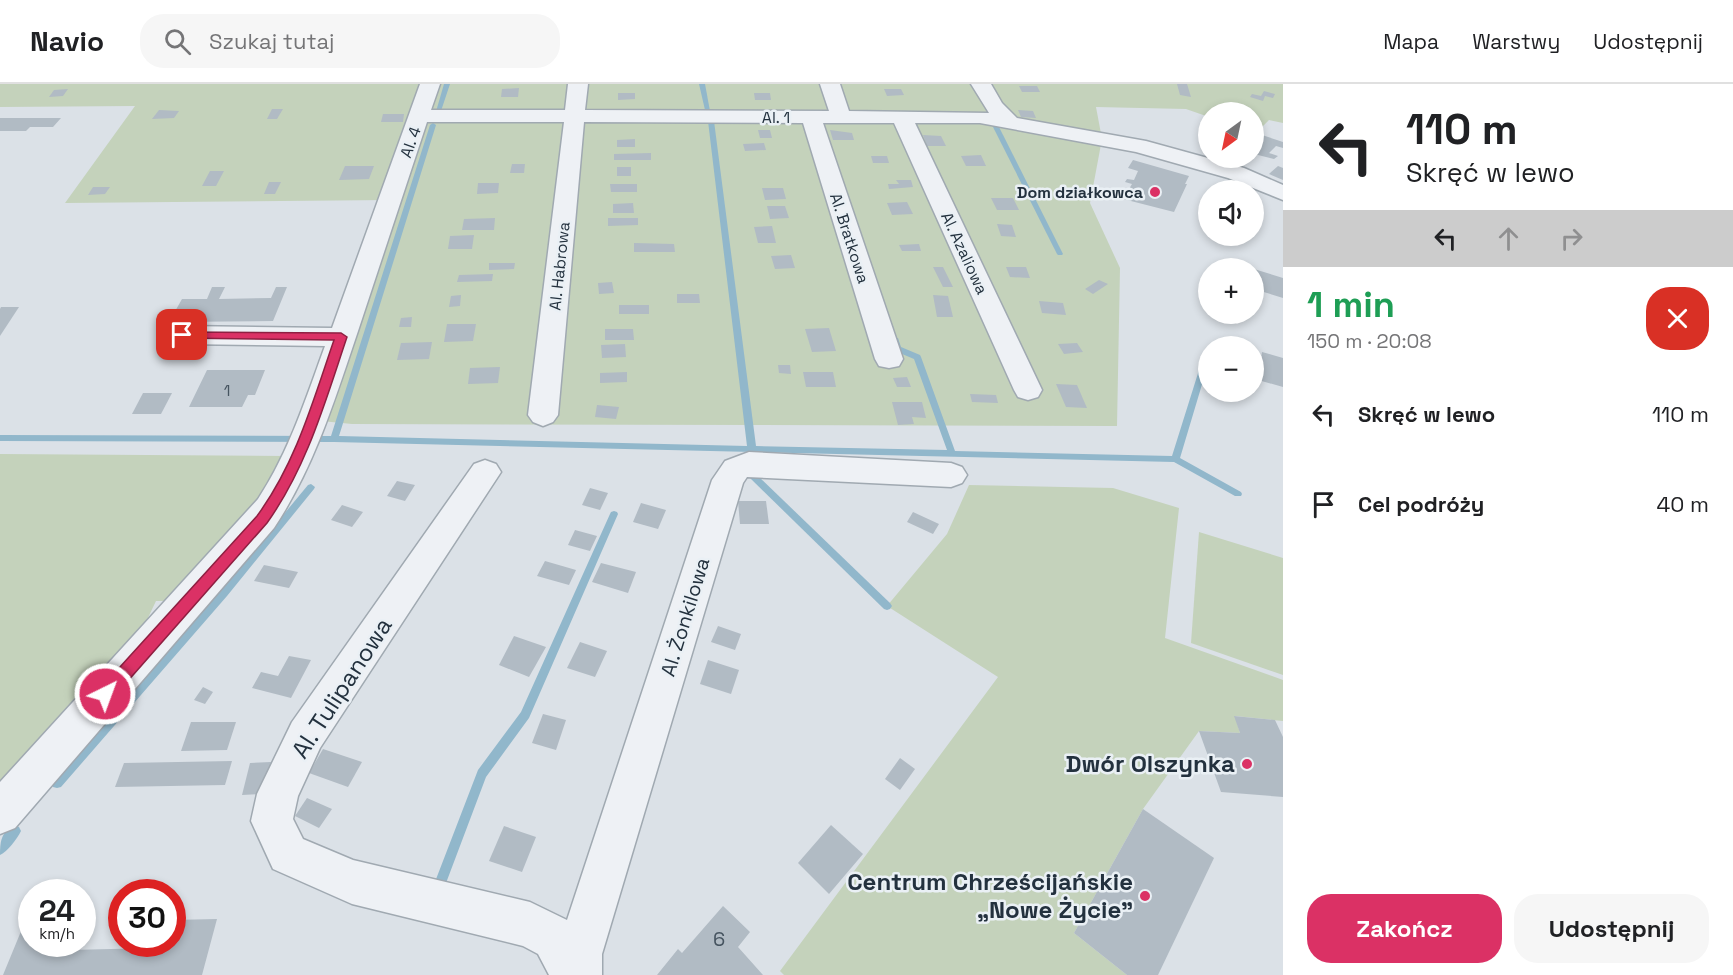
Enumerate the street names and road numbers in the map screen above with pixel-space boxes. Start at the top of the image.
street label: Al. 1 [762,107,790,128]
street label: Al. 4 [395,124,426,161]
street label: Al. Bratkowa [825,190,874,286]
street label: Al. Azaliowa [936,209,993,298]
street label: Al. Habrowa [544,221,575,311]
street label: Al. Żonkilowa [655,554,715,680]
street label: Al. Tulipanowa [284,611,399,764]

